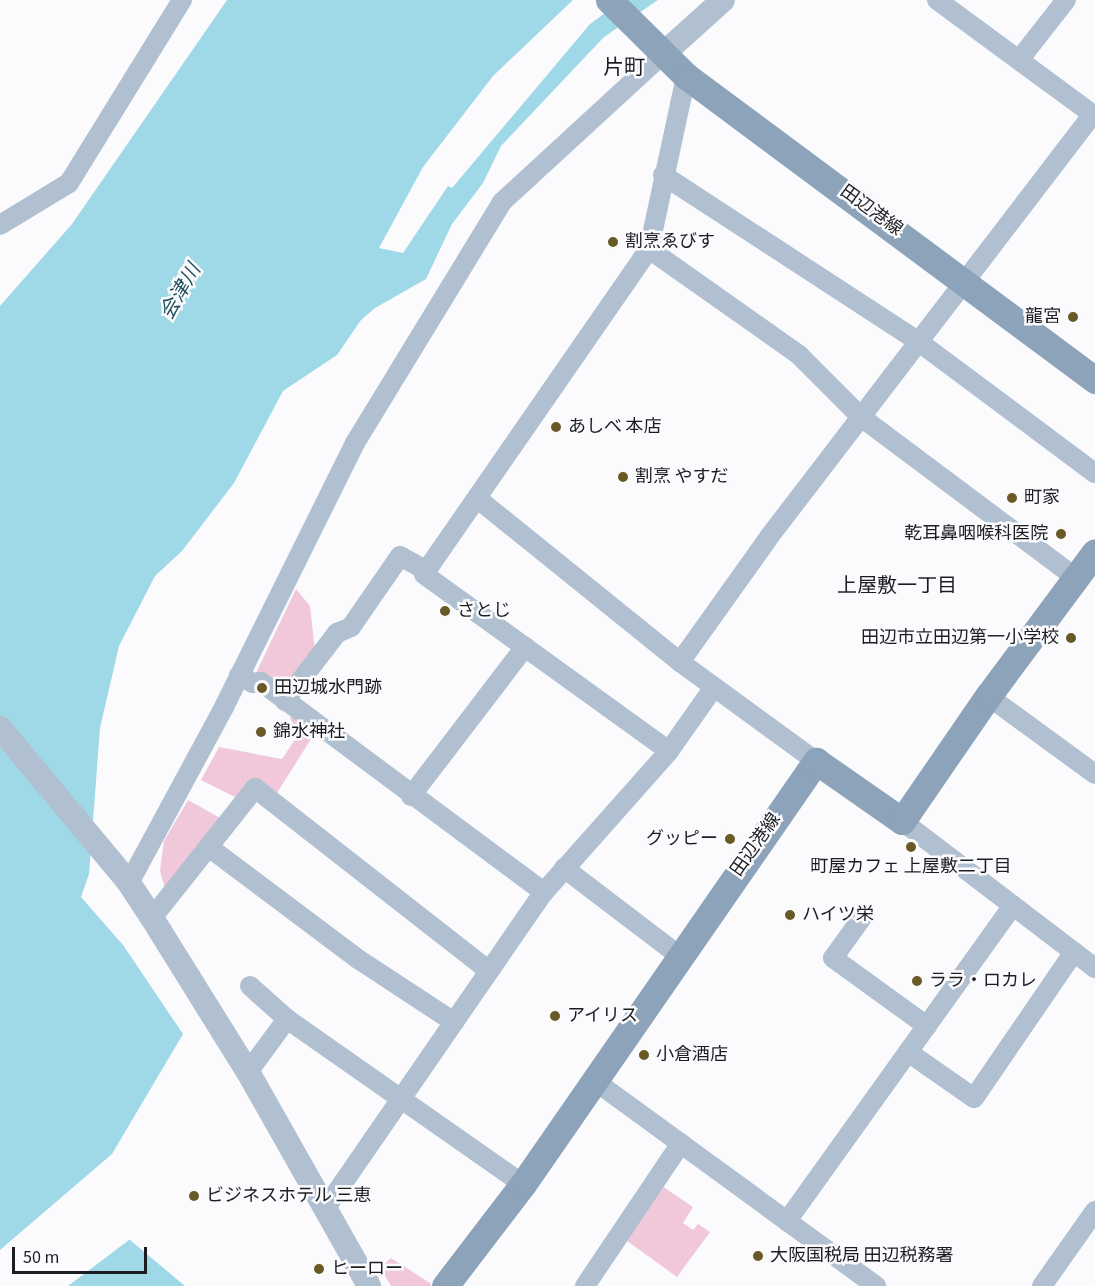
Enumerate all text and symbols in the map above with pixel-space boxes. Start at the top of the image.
district label: 片町 [603,54,645,80]
street label: 田辺港線 [836,181,906,241]
place label: 割烹ゑびす [625,231,715,253]
marker: 割烹ゑびす [606,235,620,249]
water label: 会津川 [156,260,206,324]
place label: 龍宮 [1025,306,1061,328]
marker: 龍宮 [1066,310,1080,324]
place label: あしべ 本店 [568,416,662,438]
marker: あしべ 本店 [549,420,563,434]
place label: 割烹 やすだ [635,466,729,488]
marker: 割烹 やすだ [616,470,630,484]
place label: 町家 [1024,487,1060,509]
marker: 町家 [1005,491,1019,505]
place label: 乾耳鼻咽喉科医院 [904,523,1048,545]
marker: 乾耳鼻咽喉科医院 [1052,525,1070,543]
district label: 上屋敷一丁目 [837,574,957,598]
place label: さとじ [457,600,511,622]
marker: さとじ [438,604,452,618]
place label: 田辺市立田辺第一小学校 [861,627,1059,649]
marker: 田辺市立田辺第一小学校 [1064,631,1078,645]
place label: 田辺城水門跡 [274,677,382,699]
marker: 田辺城水門跡 [255,681,269,695]
place label: 錦水神社 [273,721,345,743]
marker: 錦水神社 [254,725,268,739]
street label: 田辺港線 [727,809,785,881]
place label: グッピー [646,828,718,850]
marker: グッピー [723,832,737,846]
marker: 町屋カフェ 上屋敷二丁目 [904,840,918,854]
place label: 町屋カフェ 上屋敷二丁目 [810,856,1012,878]
place label: ハイツ栄 [802,904,874,926]
marker: ハイツ栄 [783,908,797,922]
place label: ララ・ロカレ [929,970,1037,992]
marker: ララ・ロカレ [910,974,924,988]
place label: アイリス [567,1005,639,1027]
marker: アイリス [548,1009,562,1023]
place label: 小倉酒店 [656,1044,728,1066]
marker: 小倉酒店 [637,1048,651,1062]
place label: ビジネスホテル 三恵 [206,1185,372,1207]
marker: ビジネスホテル 三恵 [187,1189,201,1203]
scale bar [15,1235,150,1273]
text: 50 m [23,1245,59,1270]
place label: 大阪国税局 田辺税務署 [770,1245,954,1267]
marker: 大阪国税局 田辺税務署 [751,1249,765,1263]
place label: ヒーロー [331,1258,403,1280]
marker: ヒーロー [312,1262,326,1276]

